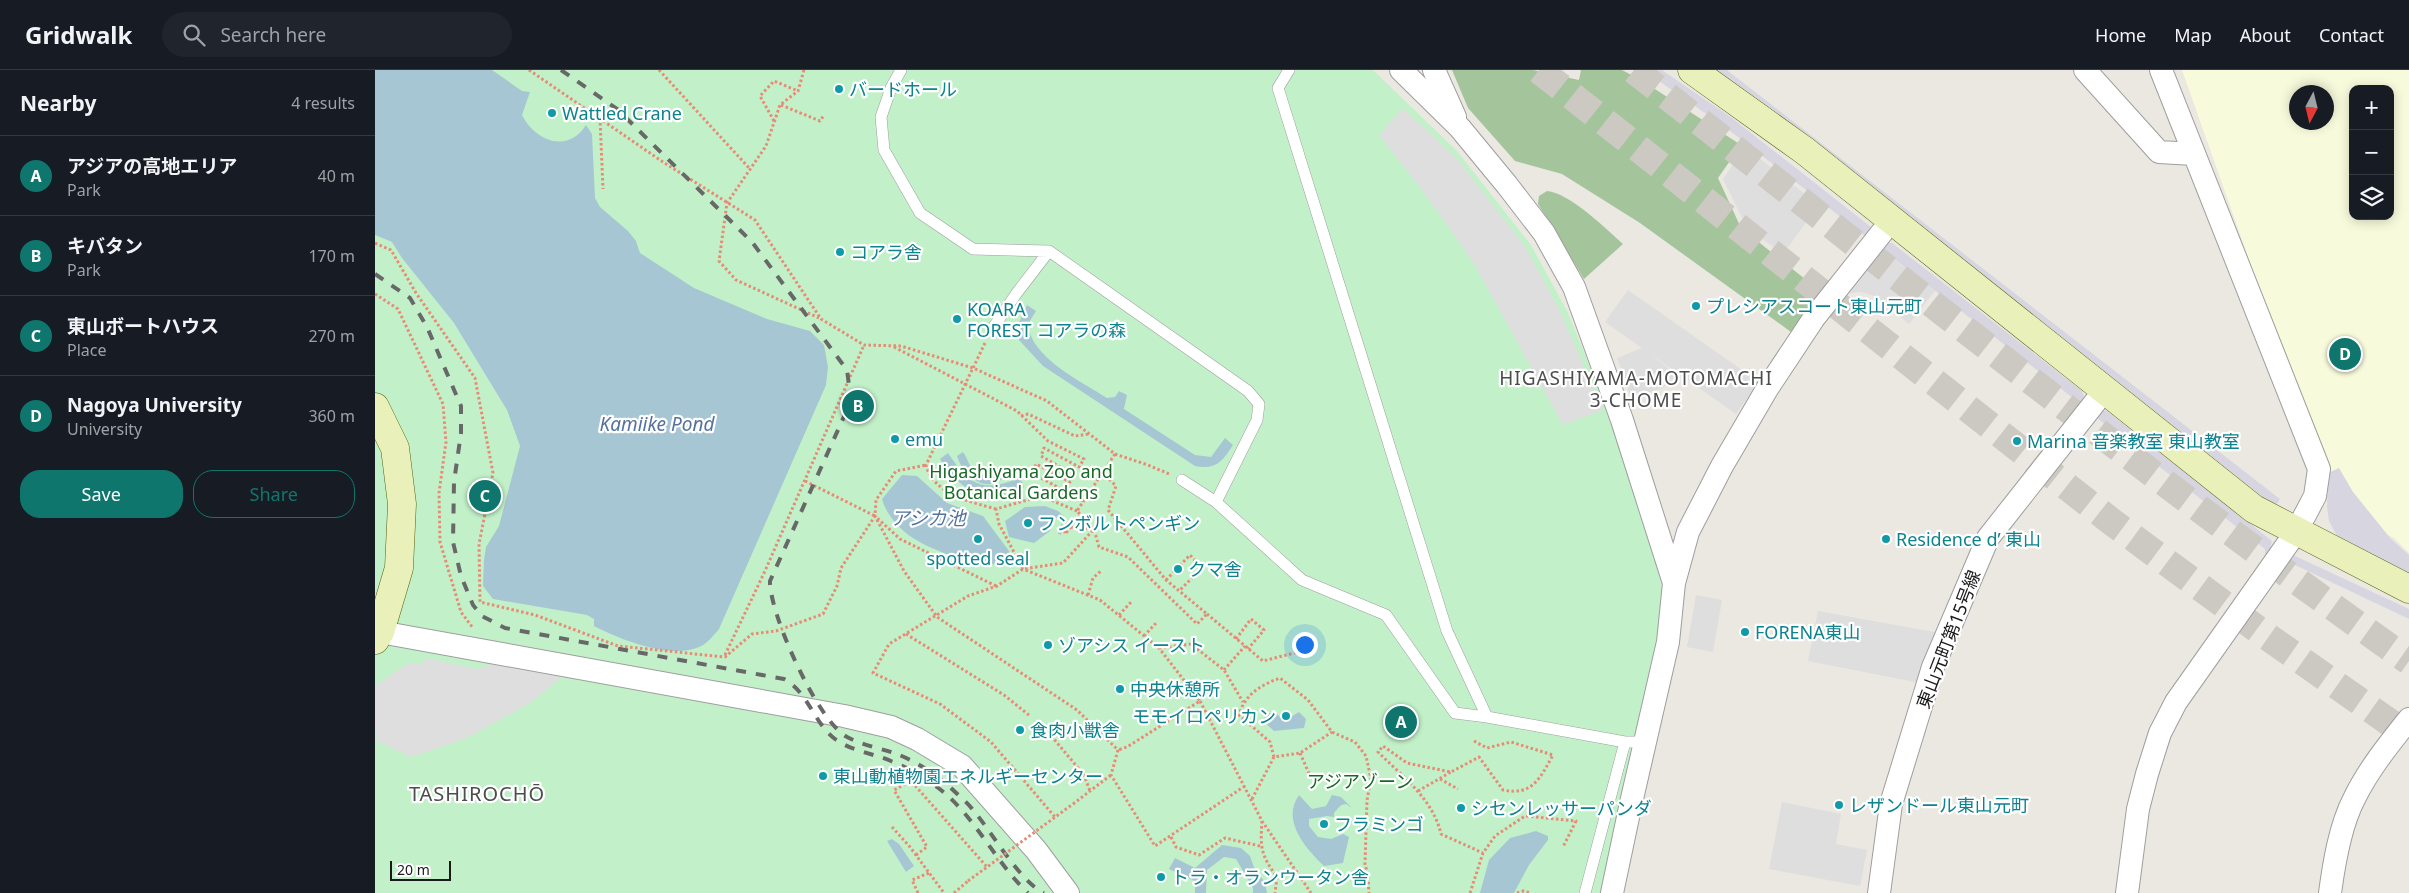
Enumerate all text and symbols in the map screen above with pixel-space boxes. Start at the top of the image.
search box [162,12,512,57]
text: Gridwalk [25,18,132,51]
icon: search [180,21,208,49]
text: Search here [220,22,326,48]
text: Home [2095,23,2146,47]
text: Map [2174,23,2212,47]
text: About [2240,23,2291,47]
text: Contact [2319,23,2384,47]
place label: バードホール [849,77,957,101]
marker: バードホール [833,83,845,95]
north arrow [2289,85,2334,130]
map controls [2349,85,2394,220]
button: + [2349,85,2394,130]
text: Nearby [20,89,96,117]
text: 4 results [291,92,355,114]
place label: Wattled Crane [562,101,682,125]
marker: Wattled Crane [546,107,558,119]
button: − [2349,130,2394,175]
text: アジアの高地エリア [67,153,237,179]
text: A [30,165,42,187]
text: 40 m [318,165,355,187]
button: layers [2349,175,2394,220]
text: Park [67,179,101,201]
text: キバタン [67,233,143,259]
place label: コアラ舎 [850,240,922,264]
text: B [31,245,41,267]
text: 170 m [308,245,355,267]
marker: コアラ舎 [834,246,846,258]
text: Park [67,259,101,281]
place label: プレシアスコート東山元町 [1706,294,1922,318]
place label: KOARA FOREST コアラの森 [967,297,1126,342]
marker: プレシアスコート東山元町 [1690,300,1702,312]
text: 東山ボートハウス [67,313,219,339]
marker: KOARA FOREST コアラの森 [951,313,963,325]
text: C [31,325,41,347]
text: 270 m [308,325,355,347]
pin: D [2329,335,2361,373]
text: Place [67,339,107,361]
district label: HIGASHIYAMA-MOTOMACHI 3-CHOME [1499,365,1773,413]
pin: B [842,387,874,425]
text: Nagoya University [67,392,242,418]
text: D [30,405,42,427]
text: 360 m [308,405,355,427]
water label: Kamiike Pond [600,411,715,437]
text: University [67,418,142,440]
place label: emu [905,427,943,451]
place label: Marina 音楽教室 東山教室 [2027,429,2240,453]
marker: emu [889,433,901,445]
marker: Marina 音楽教室 東山教室 [2011,435,2023,447]
park label: Higashiyama Zoo and Botanical Gardens [929,459,1113,504]
button: Save [20,470,183,518]
button: Share [193,470,355,518]
pin: C [469,477,501,515]
water label: アシカ池 [890,505,968,531]
place label: フンボルトペンギン [1038,511,1200,535]
marker: フンボルトペンギン [1022,517,1034,529]
place label: Residence d’ 東山 [1896,527,2041,551]
marker: spotted seal [972,533,984,545]
marker: Residence d’ 東山 [1880,533,1892,545]
place label: spotted seal [927,546,1030,570]
place label: クマ舎 [1188,557,1242,581]
marker: クマ舎 [1172,563,1184,575]
street label: 東山元町第15号線 [1911,566,1985,712]
place label: FORENA東山 [1755,620,1861,644]
marker: FORENA東山 [1739,626,1751,638]
your location [1292,632,1318,658]
place label: ゾアシス イースト [1058,633,1205,657]
marker: ゾアシス イースト [1042,639,1054,651]
place label: 中央休憩所 [1130,677,1220,701]
marker: 中央休憩所 [1114,683,1126,695]
pin: A [1385,703,1417,741]
place label: モモイロペリカン [1132,704,1276,728]
marker: モモイロペリカン [1280,710,1292,722]
place label: 食肉小獣舎 [1030,718,1120,742]
marker: 食肉小獣舎 [1014,724,1026,736]
place label: 東山動植物園エネルギーセンター [833,764,1103,788]
park label: アジアゾーン [1307,769,1413,793]
marker: 東山動植物園エネルギーセンター [817,770,829,782]
district label: TASHIROCHŌ [409,780,545,807]
place label: レザンドール東山元町 [1849,793,2029,817]
place label: シセンレッサーパンダ [1471,796,1652,820]
marker: レザンドール東山元町 [1833,799,1845,811]
marker: シセンレッサーパンダ [1455,802,1467,814]
place label: フラミンゴ [1334,812,1424,836]
marker: フラミンゴ [1318,818,1330,830]
scale bar [390,858,451,881]
text: 20 m [397,860,430,879]
place label: トラ・オランウータン舎 [1171,865,1369,889]
marker: トラ・オランウータン舎 [1155,871,1167,883]

